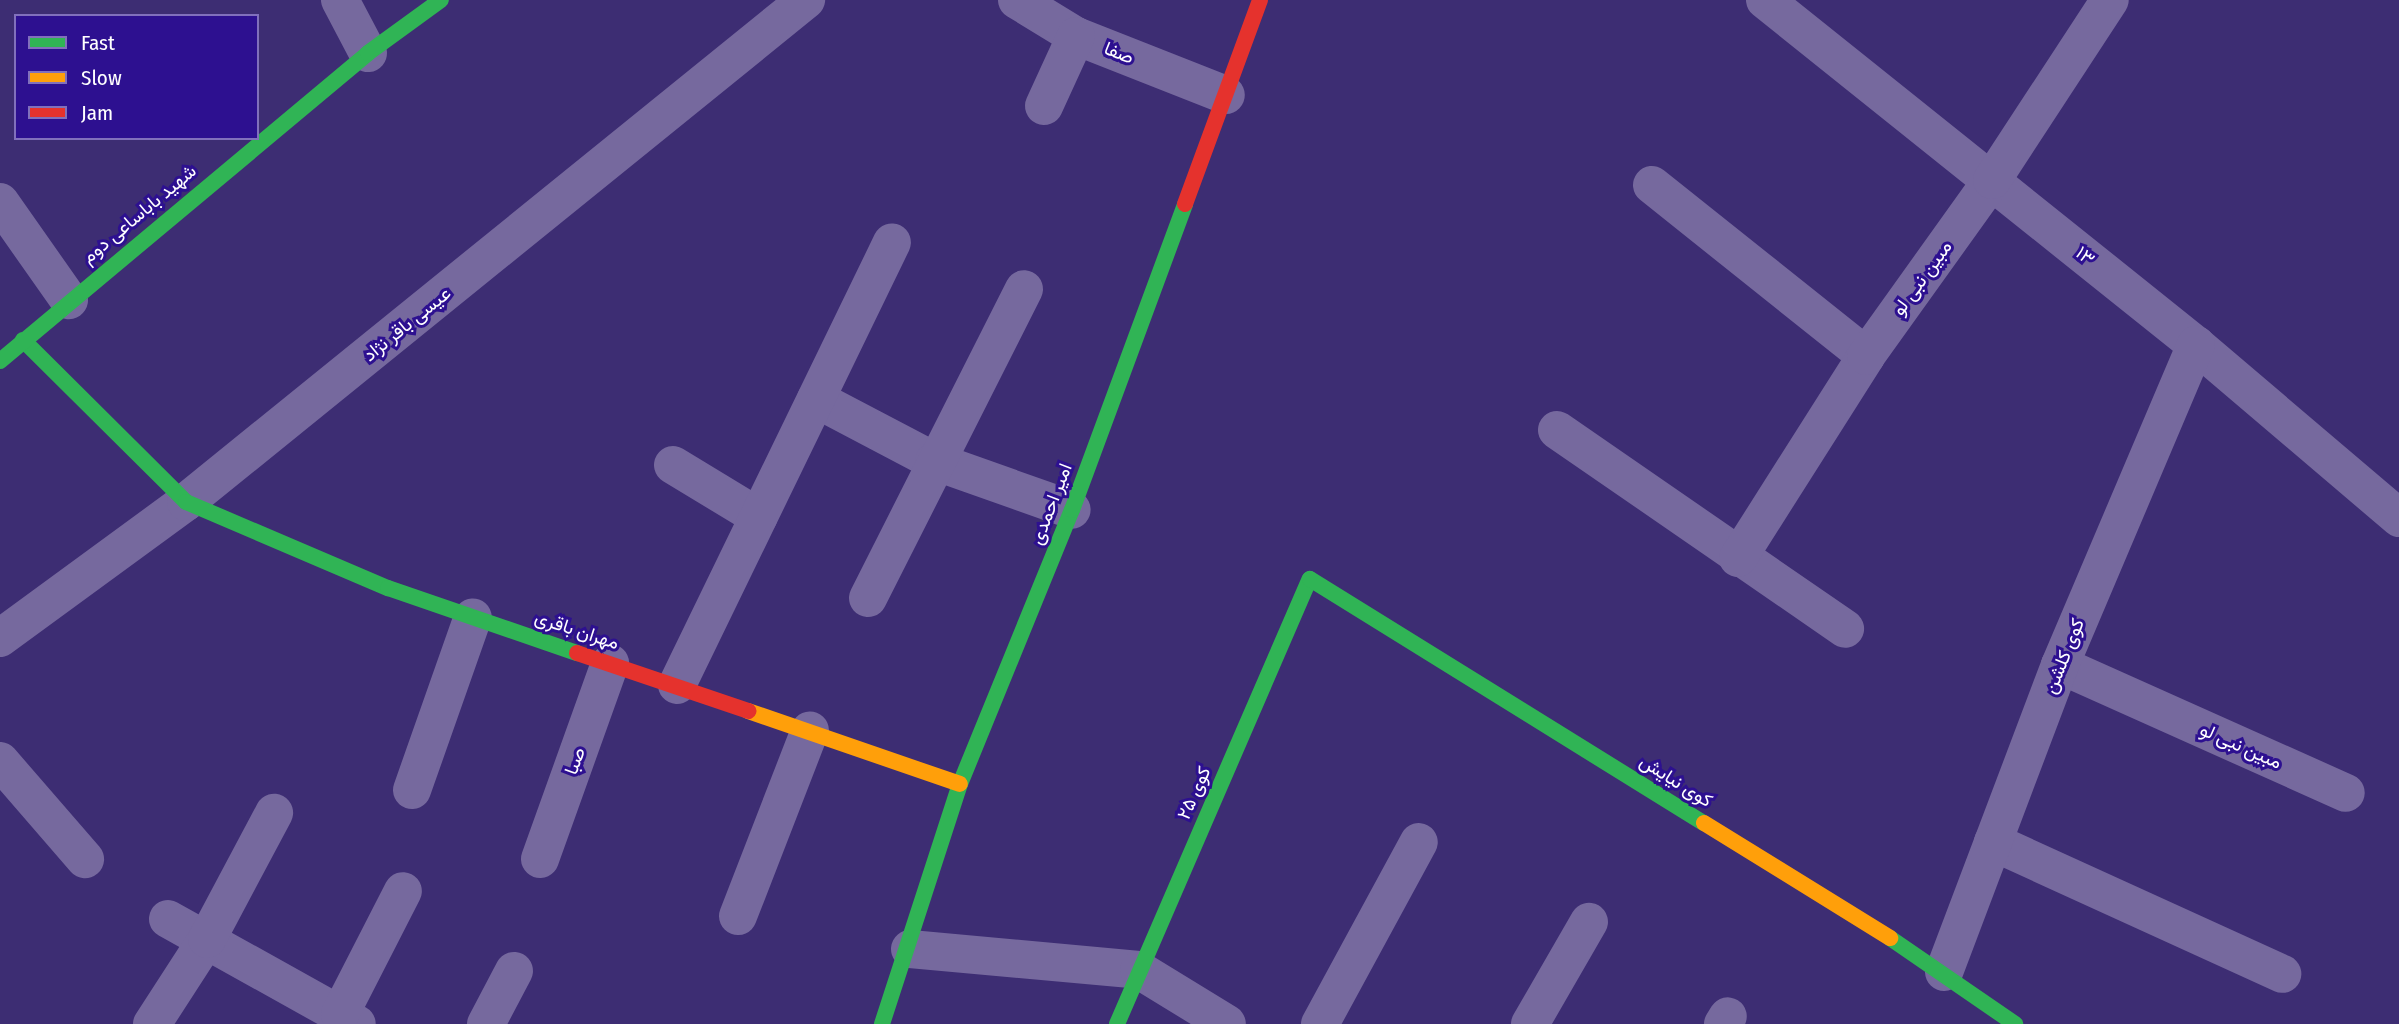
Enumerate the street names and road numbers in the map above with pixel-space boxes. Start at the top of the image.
street label: صفا [1101,37,1137,69]
street label: شهید باباساعی دوم [77,159,201,269]
street label: مبین نبی لو [1887,236,1957,320]
street label: ۱۳ [2071,241,2099,271]
street label: عیسی باقر نژاد [359,282,455,366]
street label: امیر احمدی [1025,460,1077,548]
street label: مهران باقری [532,606,622,654]
street label: کوی کلشن [2039,615,2089,697]
street label: مبین نبی لو [2197,718,2285,774]
street label: صبا [560,744,590,778]
street label: کوی نیایش [1635,750,1717,812]
street label: کوی ۲۵ [1172,763,1216,823]

